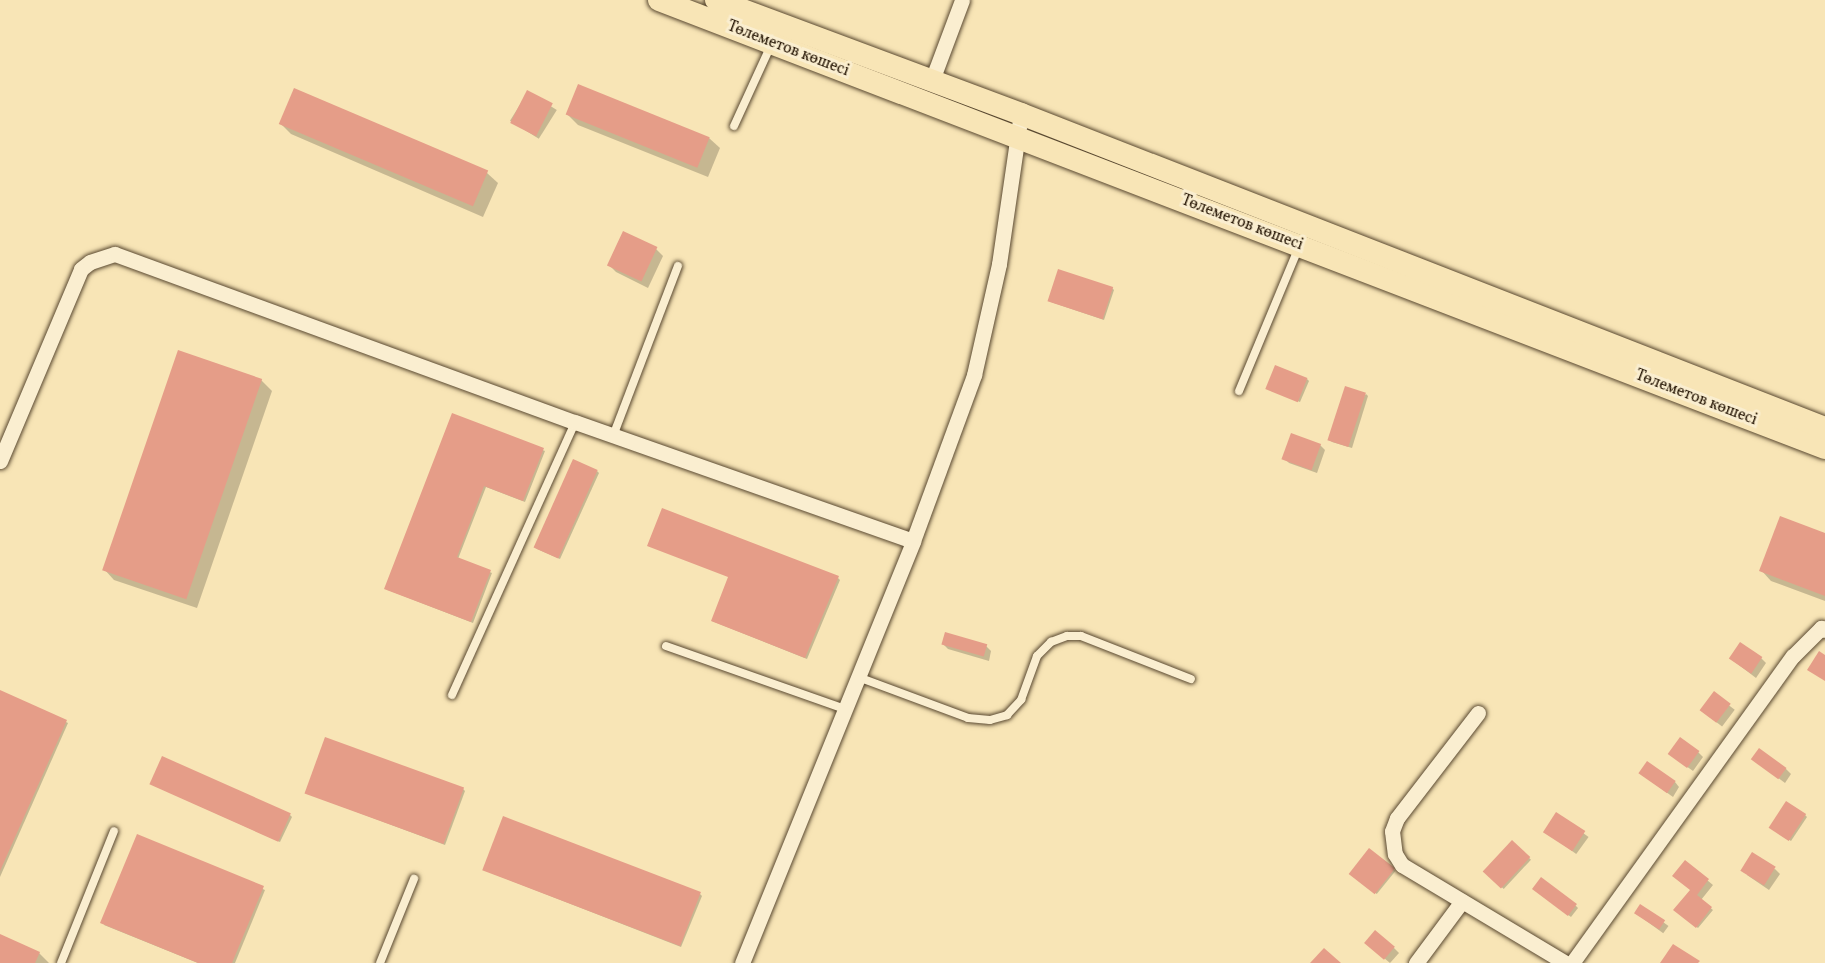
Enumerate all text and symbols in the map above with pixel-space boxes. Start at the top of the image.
street label: Төлеметов көшесі [724,17,852,81]
street label: Төлеметов көшесі [1178,191,1306,255]
street label: Төлеметов көшесі [1632,366,1760,430]

